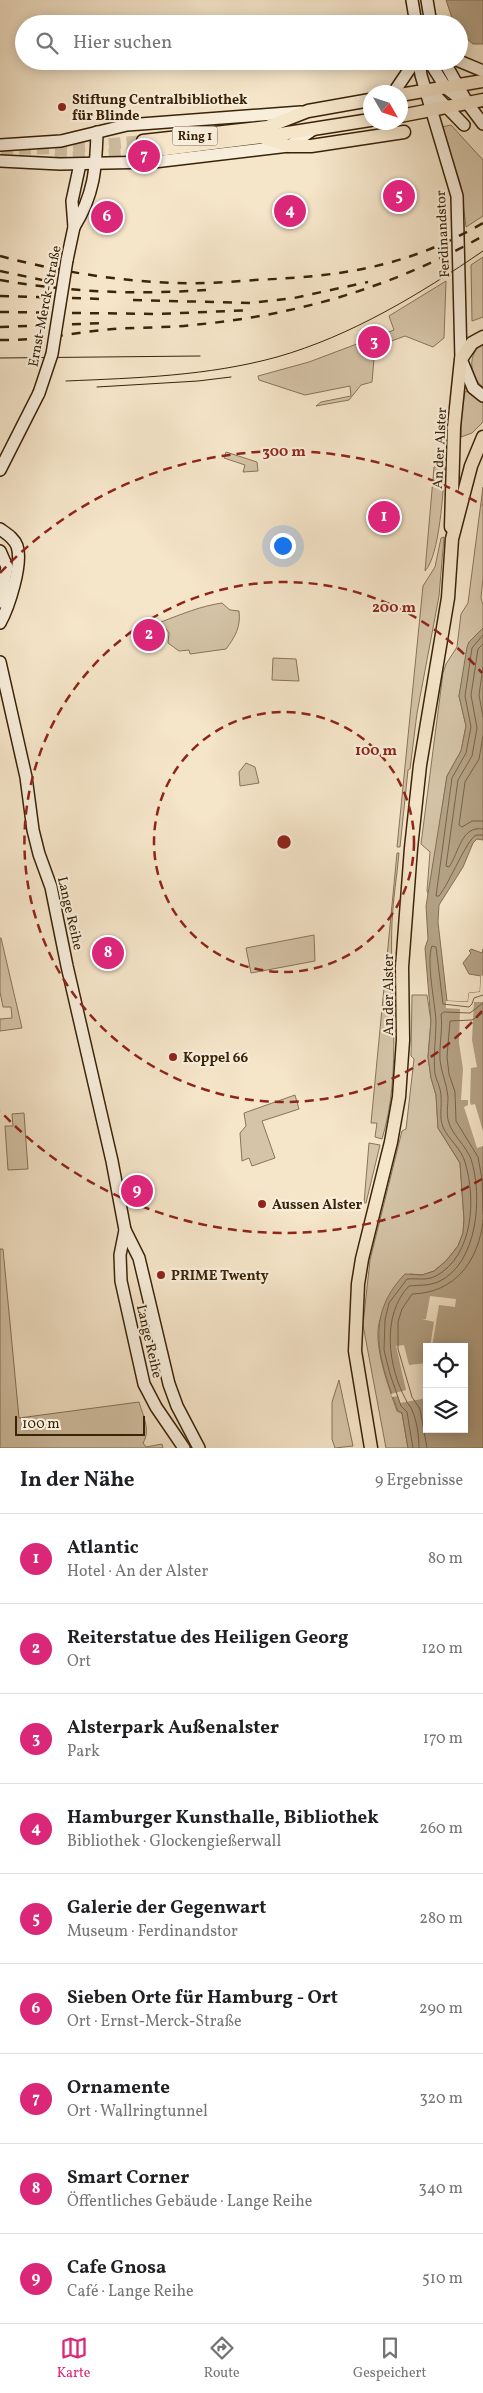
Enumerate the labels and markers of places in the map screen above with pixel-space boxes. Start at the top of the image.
place label: Stiftung Centralbibliothek für Blinde [72,91,248,126]
marker: Stiftung Centralbibliothek für Blinde [56,101,68,113]
pin: 7 [128,137,160,175]
pin: 5 [383,177,415,215]
pin: 4 [274,192,306,230]
pin: 6 [91,198,123,236]
pin: 3 [358,323,390,361]
pin: 1 [368,498,400,536]
pin: 2 [133,616,165,654]
centre of rings [275,833,293,851]
pin: 8 [92,934,124,972]
place label: Koppel 66 [183,1049,248,1068]
marker: Koppel 66 [167,1051,179,1063]
pin: 9 [121,1172,153,1210]
place label: Aussen Alster [272,1196,363,1215]
marker: Aussen Alster [256,1198,268,1210]
place label: PRIME Twenty [171,1267,269,1286]
marker: PRIME Twenty [155,1269,167,1281]

